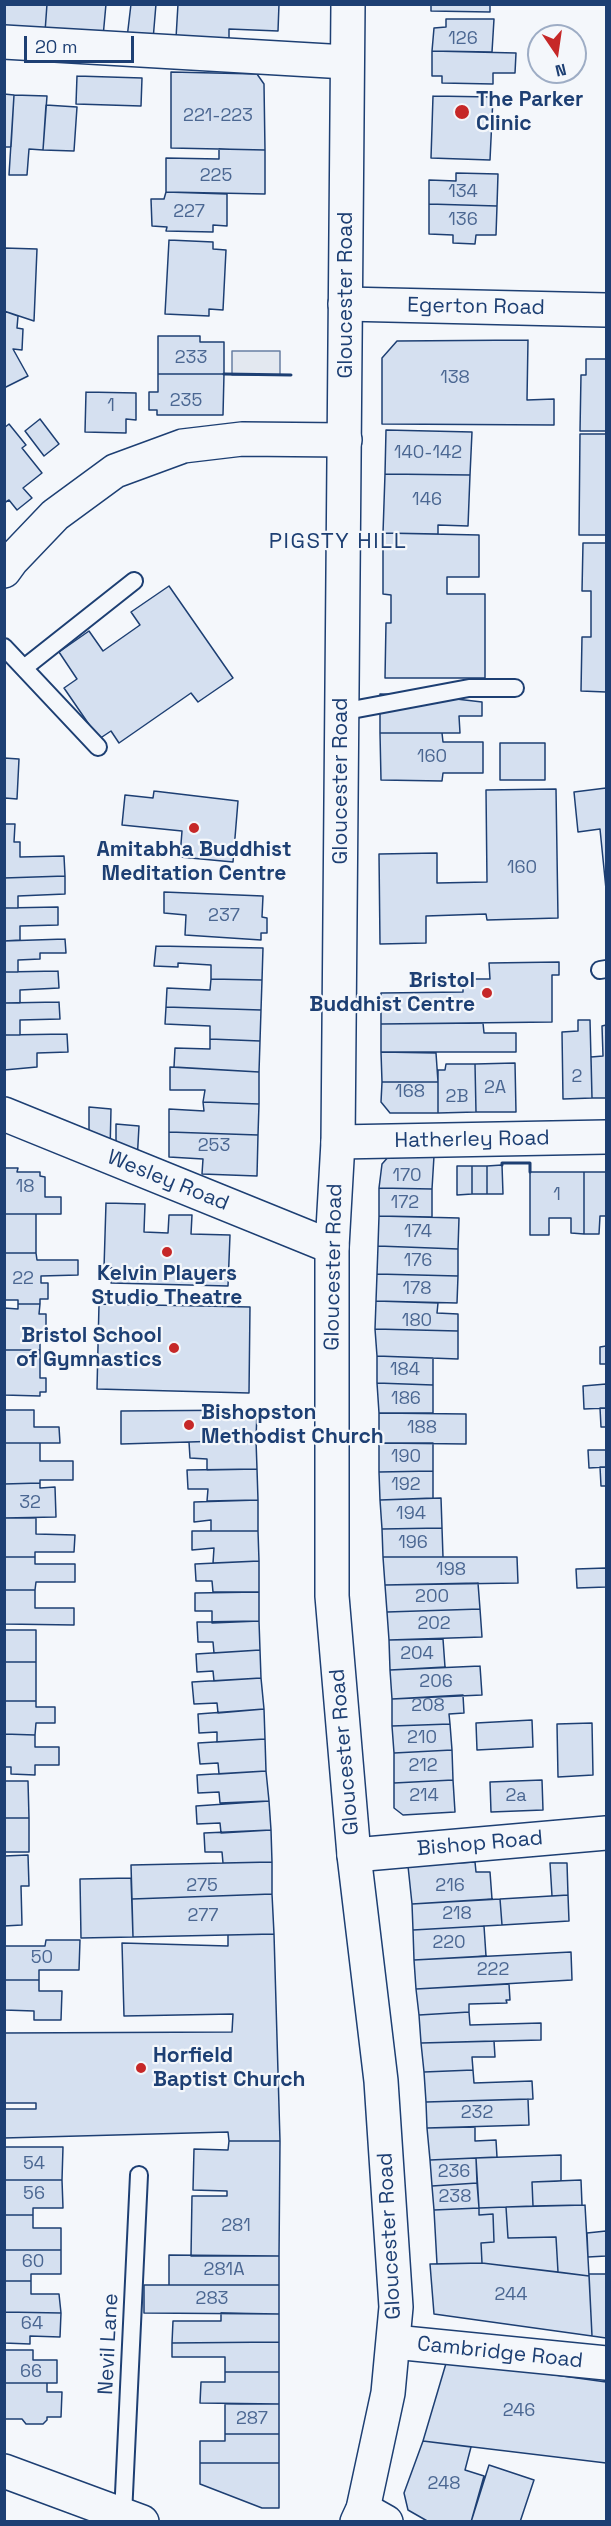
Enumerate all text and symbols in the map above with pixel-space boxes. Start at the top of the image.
scale bar [27,24,136,62]
north arrow [527,24,587,84]
house number: 126 [448,28,478,50]
text: 20 m [35,35,78,58]
text: N [553,59,568,82]
place label: The Parker Clinic [476,87,583,137]
marker: The Parker Clinic [453,103,471,121]
house number: 221-223 [183,105,253,127]
house number: 225 [200,165,232,187]
house number: 134 [448,181,478,203]
house number: 227 [173,201,205,223]
house number: 136 [448,209,478,231]
street label: Gloucester Road [333,211,359,379]
street label: Egerton Road [407,293,545,321]
house number: 233 [175,347,207,369]
house number: 138 [440,367,470,389]
house number: 235 [170,390,202,412]
house number: 1 [107,395,115,417]
house number: 140-142 [394,442,462,464]
house number: 146 [412,489,442,511]
district label: PIGSTY HILL [269,529,407,555]
street label: Gloucester Road [328,697,354,865]
house number: 160 [417,746,447,768]
marker: Amitabha Buddhist Meditation Centre [187,821,201,835]
place label: Amitabha Buddhist Meditation Centre [97,837,291,887]
house number: 160 [507,857,537,879]
house number: 237 [208,905,240,927]
place label: Bristol Buddhist Centre [309,968,475,1018]
marker: Bristol Buddhist Centre [480,986,494,1000]
house number: 2 [572,1066,582,1088]
house number: 2A [484,1077,506,1099]
house number: 168 [395,1081,425,1103]
house number: 2B [446,1086,468,1108]
street label: Hatherley Road [394,1126,550,1154]
house number: 253 [198,1135,230,1157]
street label: Wesley Road [103,1145,233,1217]
house number: 170 [392,1165,422,1187]
house number: 18 [16,1176,34,1198]
street label: Gloucester Road [320,1183,348,1351]
house number: 1 [553,1184,561,1206]
house number: 172 [391,1192,419,1214]
house number: 174 [404,1221,432,1243]
marker: Kelvin Players Studio Theatre [160,1245,174,1259]
house number: 176 [404,1250,432,1272]
place label: Kelvin Players Studio Theatre [92,1261,242,1311]
house number: 22 [12,1268,34,1290]
house number: 178 [403,1278,431,1300]
house number: 180 [402,1310,432,1332]
place label: Bristol School of Gymnastics [16,1323,162,1373]
marker: Bristol School of Gymnastics [167,1341,181,1355]
house number: 184 [390,1359,420,1381]
house number: 186 [391,1388,421,1410]
place label: Bishopston Methodist Church [201,1400,384,1450]
house number: 188 [407,1417,437,1439]
marker: Bishopston Methodist Church [182,1418,196,1432]
house number: 190 [391,1446,421,1468]
house number: 192 [391,1474,421,1496]
house number: 32 [19,1492,41,1514]
house number: 194 [396,1503,426,1525]
house number: 196 [398,1532,428,1554]
house number: 198 [436,1559,466,1581]
house number: 200 [415,1586,449,1608]
house number: 202 [417,1613,451,1635]
house number: 204 [400,1643,434,1665]
street label: Gloucester Road [325,1668,365,1836]
house number: 206 [419,1671,453,1693]
house number: 208 [411,1695,445,1717]
house number: 210 [407,1727,437,1749]
house number: 212 [408,1755,438,1777]
house number: 214 [409,1785,439,1807]
house number: 2a [505,1785,527,1807]
street label: Bishop Road [416,1826,544,1862]
house number: 275 [186,1875,218,1897]
house number: 216 [435,1875,465,1897]
house number: 218 [442,1903,472,1925]
house number: 277 [187,1905,219,1927]
house number: 220 [432,1932,466,1954]
house number: 50 [31,1947,53,1969]
house number: 222 [477,1959,509,1981]
place label: Horfield Baptist Church [153,2043,305,2093]
marker: Horfield Baptist Church [134,2061,148,2075]
house number: 232 [461,2102,493,2124]
street label: Gloucester Road [373,2152,407,2320]
house number: 54 [23,2153,45,2175]
house number: 236 [438,2161,470,2183]
house number: 56 [23,2183,45,2205]
house number: 238 [439,2186,471,2208]
house number: 281 [221,2215,251,2237]
house number: 60 [22,2251,44,2273]
house number: 281A [204,2259,244,2281]
house number: 244 [495,2284,527,2306]
house number: 283 [196,2288,228,2310]
street label: Nevil Lane [94,2293,124,2395]
house number: 64 [21,2313,43,2335]
street label: Cambridge Road [416,2332,584,2374]
house number: 66 [20,2361,42,2383]
house number: 246 [503,2400,535,2422]
house number: 287 [236,2408,268,2430]
house number: 248 [428,2473,460,2495]

